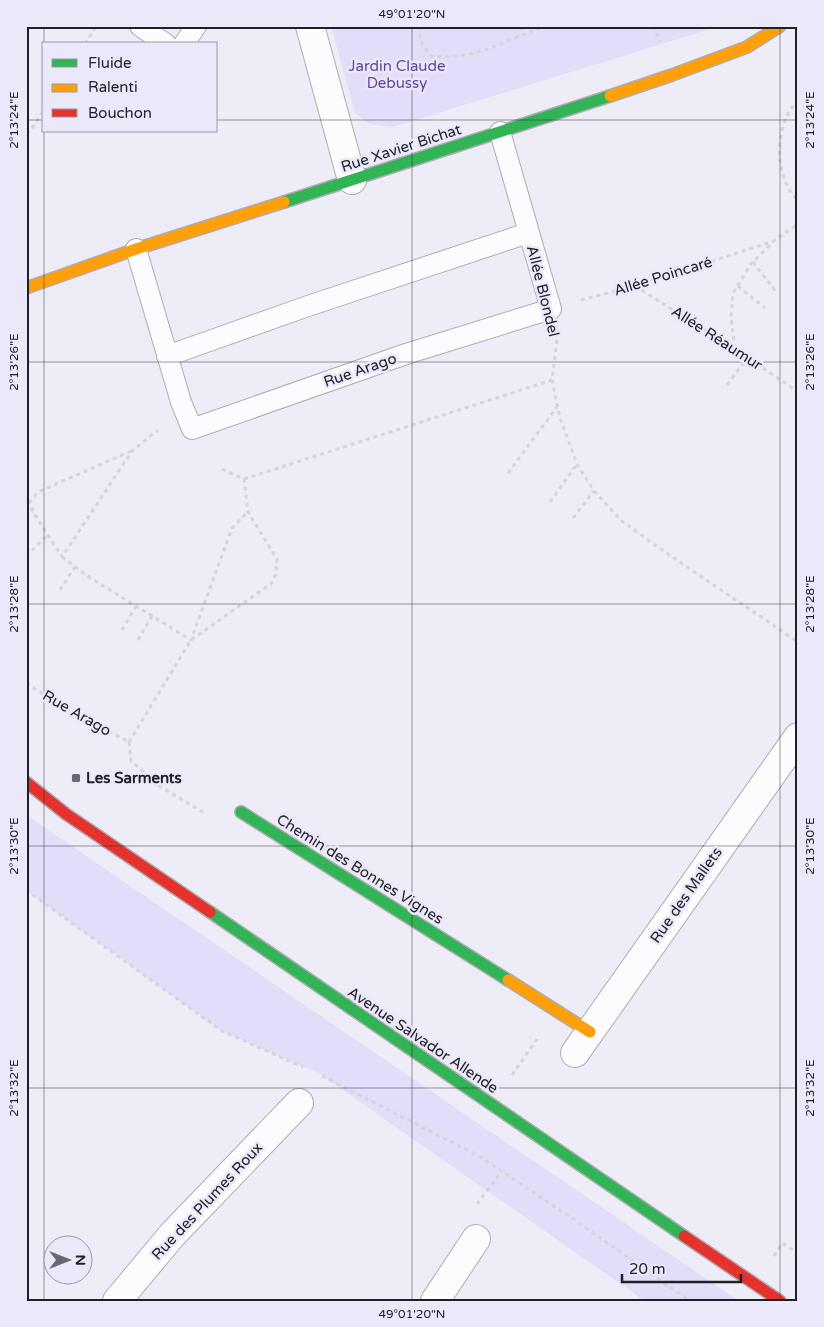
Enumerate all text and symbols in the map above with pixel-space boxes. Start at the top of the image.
text: 49°01'20"N [379,7,446,21]
legend [42,42,218,132]
text: Fluide [88,54,132,72]
park label: Jardin Claude Debussy [349,57,445,92]
text: Ralenti [88,78,138,96]
text: 2°13'24"E [7,91,21,149]
text: 2°13'24"E [803,91,817,149]
text: Bouchon [88,104,152,122]
street label: Rue Xavier Bichat [339,120,464,176]
street label: Allée Blondel [523,243,563,339]
street label: Allée Poincaré [612,253,714,299]
street label: Allée Réaumur [668,302,766,374]
text: 2°13'26"E [7,333,21,391]
text: 2°13'26"E [803,333,817,391]
street label: Rue Arago [321,349,399,391]
text: 2°13'28"E [7,575,21,633]
text: 2°13'28"E [803,575,817,633]
street label: Rue Arago [40,686,114,740]
place label: Les Sarments [86,769,182,787]
marker: Les Sarments [70,772,82,784]
street label: Chemin des Bonnes Vignes [273,810,447,928]
text: 2°13'30"E [7,817,21,875]
text: 2°13'30"E [803,817,817,875]
street label: Rue des Mallets [646,844,726,946]
street label: Avenue Salvador Allende [344,983,502,1097]
text: 2°13'32"E [7,1059,21,1117]
text: 2°13'32"E [803,1059,817,1117]
street label: Rue des Plumes Roux [148,1138,266,1264]
north arrow [42,1234,92,1284]
scale bar [622,1252,740,1284]
text: N [72,1254,89,1266]
text: 20 m [629,1260,666,1278]
text: 49°01'20"N [379,1307,446,1321]

